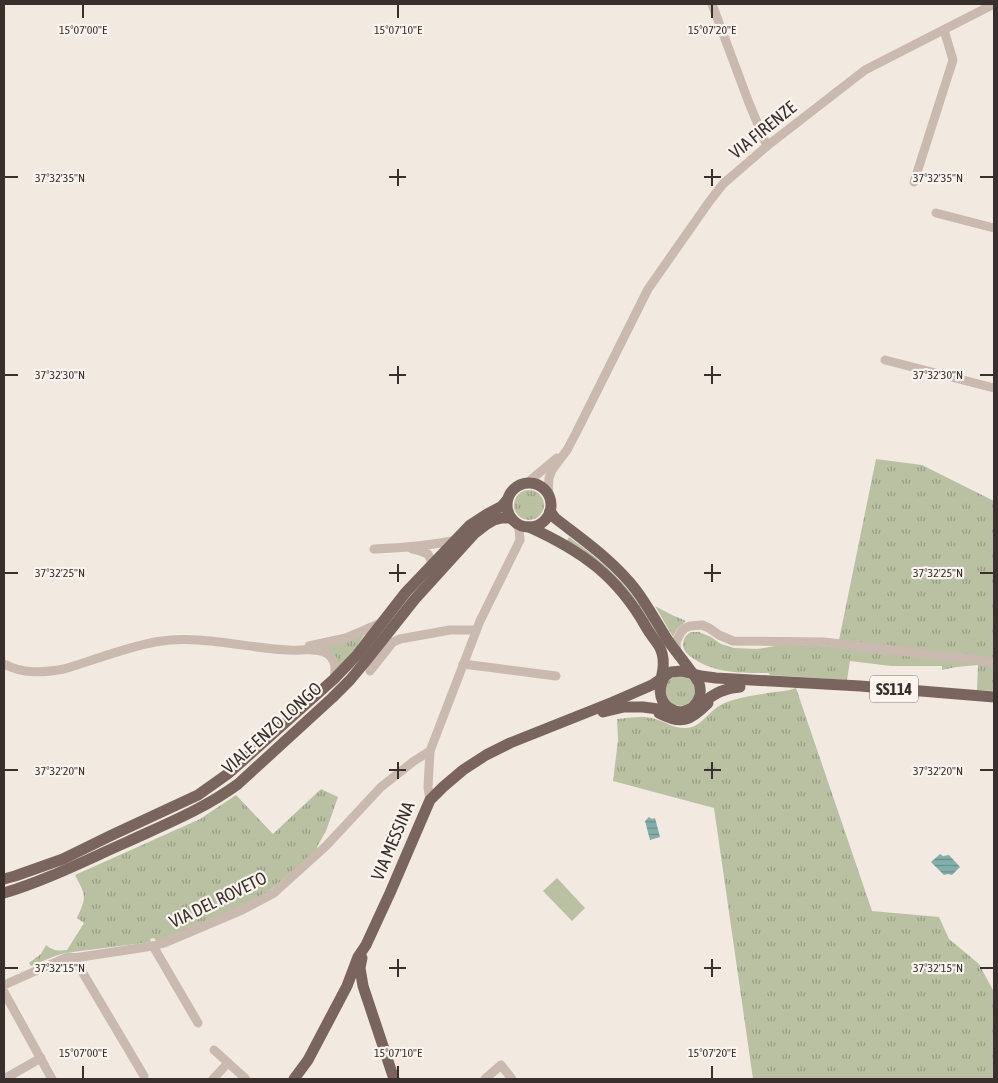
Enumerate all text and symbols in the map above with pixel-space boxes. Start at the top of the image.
text: 15°07'00"E [59,23,107,37]
text: 15°07'10"E [374,23,422,37]
text: 15°07'20"E [688,23,736,37]
street label: VIA FIRENZE [725,96,800,163]
text: 37°32'35"N [35,171,85,185]
text: 37°32'35"N [913,171,963,185]
text: 37°32'30"N [35,368,85,382]
text: 37°32'30"N [913,368,963,382]
text: 37°32'25"N [35,566,85,580]
text: 37°32'25"N [913,566,963,580]
road number: SS114 [870,676,918,702]
street label: VIALE ENZO LONGO [218,678,326,778]
text: 37°32'20"N [35,764,85,778]
text: 37°32'20"N [913,764,963,778]
street label: VIA MESSINA [367,798,419,883]
street label: VIA DEL ROVETO [166,867,270,932]
text: 37°32'15"N [35,961,85,975]
text: 37°32'15"N [913,961,963,975]
text: 15°07'00"E [59,1046,107,1060]
text: 15°07'10"E [374,1046,422,1060]
text: 15°07'20"E [688,1046,736,1060]

